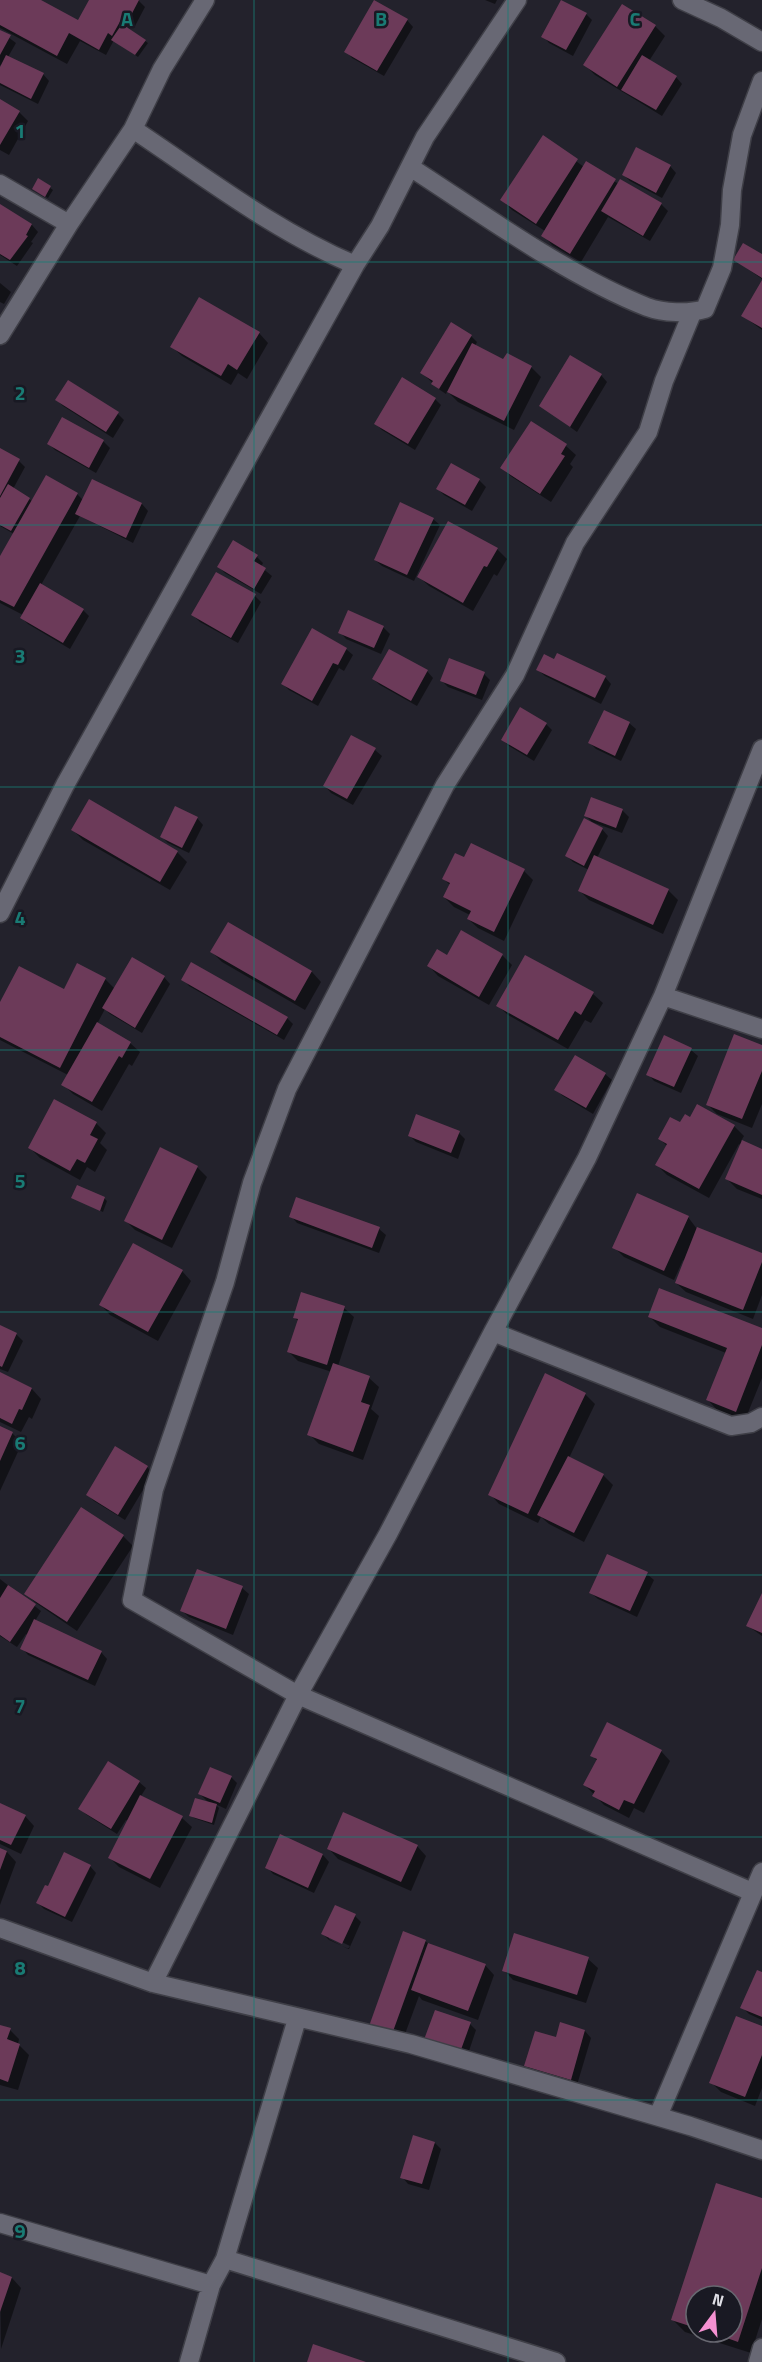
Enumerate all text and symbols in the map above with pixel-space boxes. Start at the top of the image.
text: A [121,3,133,34]
text: B [375,3,387,34]
text: C [630,3,641,34]
text: 1 [14,115,26,146]
text: 2 [14,377,26,408]
text: 3 [14,640,26,671]
text: 4 [14,902,26,933]
text: 5 [14,1165,26,1196]
text: 6 [14,1427,26,1458]
text: 7 [14,1690,26,1721]
text: 8 [14,1952,26,1983]
text: 9 [14,2215,26,2246]
north arrow [684,2284,744,2344]
text: N [709,2287,727,2313]

